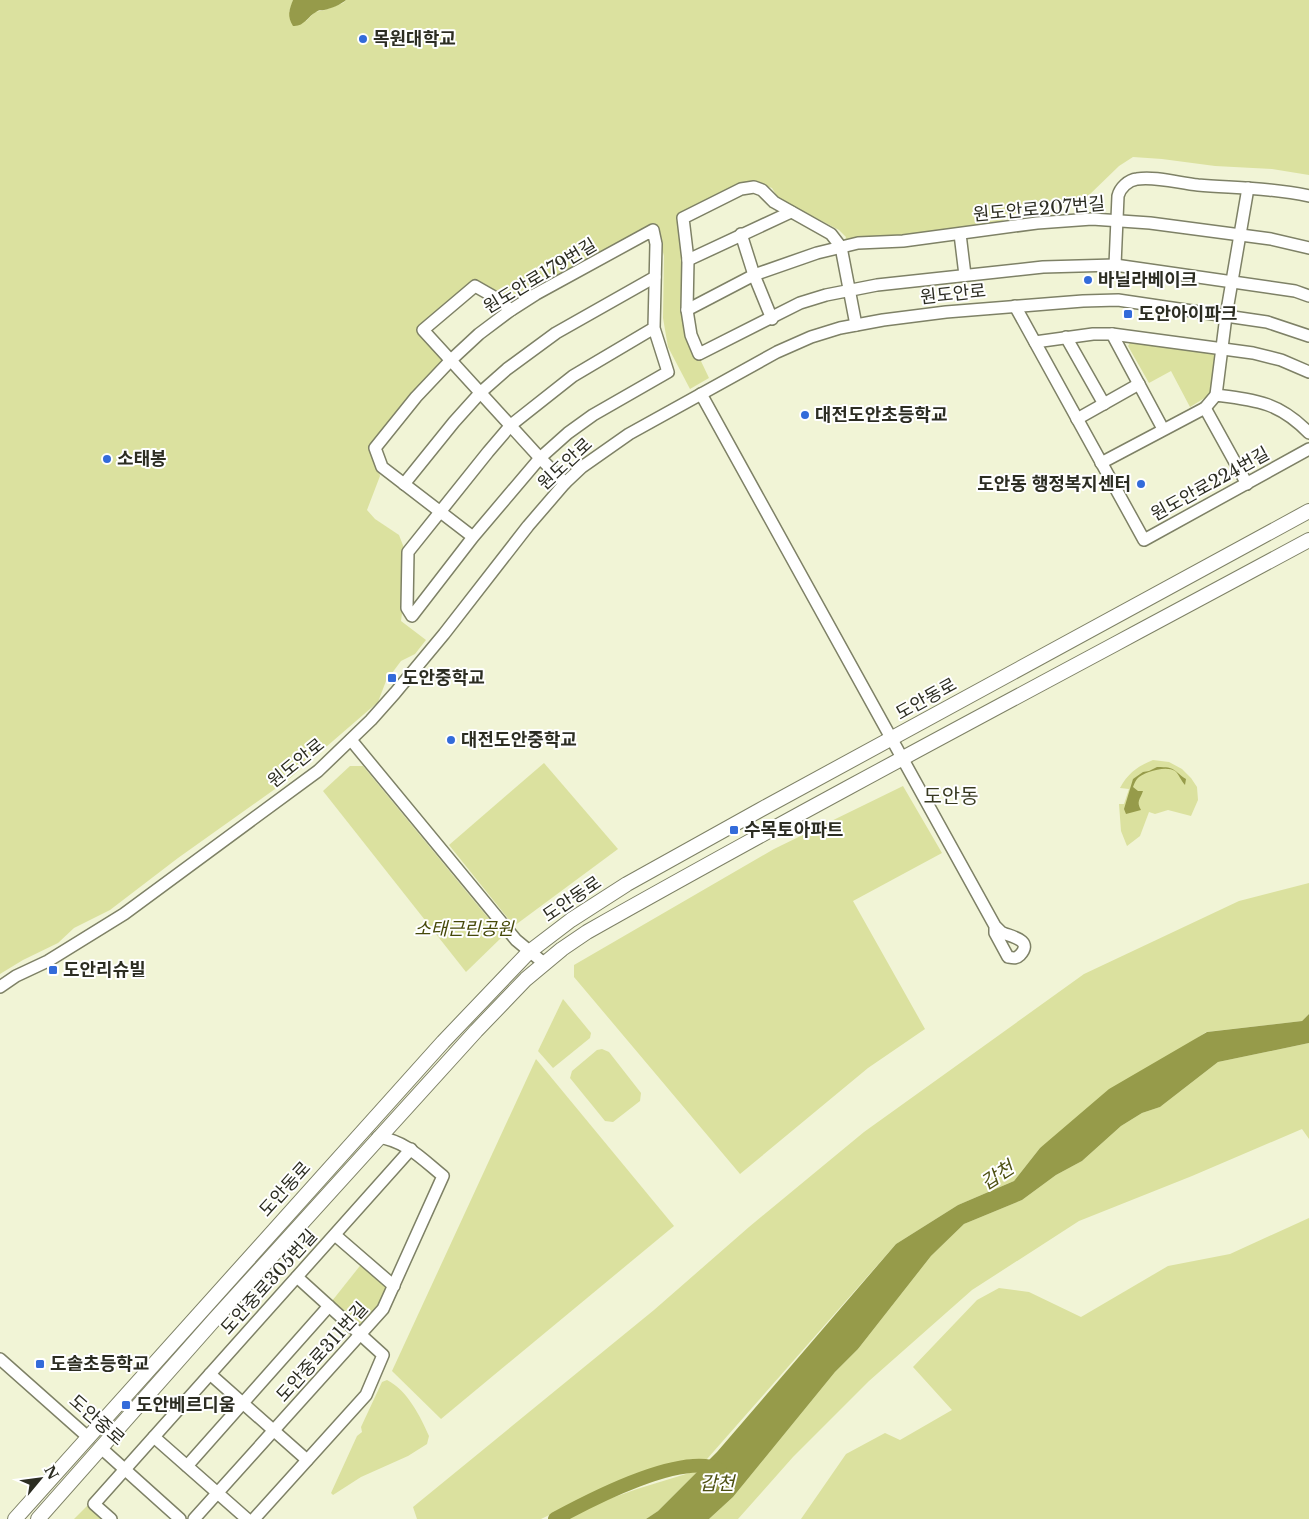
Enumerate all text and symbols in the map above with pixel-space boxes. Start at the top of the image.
place label: 목원대학교 [373,28,456,50]
marker: 목원대학교 [357,33,369,45]
street label: 원도안로207번길 [972,192,1106,226]
street label: 원도안로179번길 [479,234,601,318]
place label: 바닐라베이크 [1098,269,1197,291]
marker: 바닐라베이크 [1082,274,1094,286]
street label: 원도안로 [919,280,987,308]
place label: 도안아이파크 [1138,303,1237,325]
marker: 도안아이파크 [1122,308,1134,320]
place label: 대전도안초등학교 [815,404,947,426]
marker: 대전도안초등학교 [799,409,811,421]
street label: 원도안로 [533,433,597,495]
street label: 원도안로224번길 [1147,442,1273,526]
place label: 소태봉 [117,448,167,470]
marker: 소태봉 [101,453,113,465]
place label: 도안동 행정복지센터 [977,473,1131,495]
marker: 도안동 행정복지센터 [1135,478,1147,490]
place label: 도안중학교 [402,667,485,689]
marker: 도안중학교 [386,672,398,684]
street label: 도안동로 [892,673,960,725]
place label: 대전도안중학교 [461,729,577,751]
street label: 원도안로 [263,734,329,792]
marker: 대전도안중학교 [445,734,457,746]
district label: 도안동 [923,784,979,808]
place label: 수목토아파트 [744,819,843,841]
marker: 수목토아파트 [728,824,740,836]
street label: 도안동로 [538,871,606,927]
park label: 소태근린공원 [414,918,515,940]
place label: 도안리슈빌 [63,959,146,981]
marker: 도안리슈빌 [47,964,59,976]
water label: 갑천 [976,1155,1019,1195]
street label: 도안동로 [255,1157,315,1221]
street label: 도안중로305번길 [216,1225,322,1339]
street label: 도안중로311번길 [271,1298,373,1406]
place label: 도솔초등학교 [50,1353,149,1375]
marker: 도솔초등학교 [34,1358,46,1370]
street label: 도안중로 [65,1390,129,1450]
place label: 도안베르디움 [136,1394,235,1416]
marker: 도안베르디움 [120,1399,132,1411]
north arrow [15,1454,65,1504]
text: N [40,1463,62,1483]
water label: 갑천 [700,1472,736,1495]

